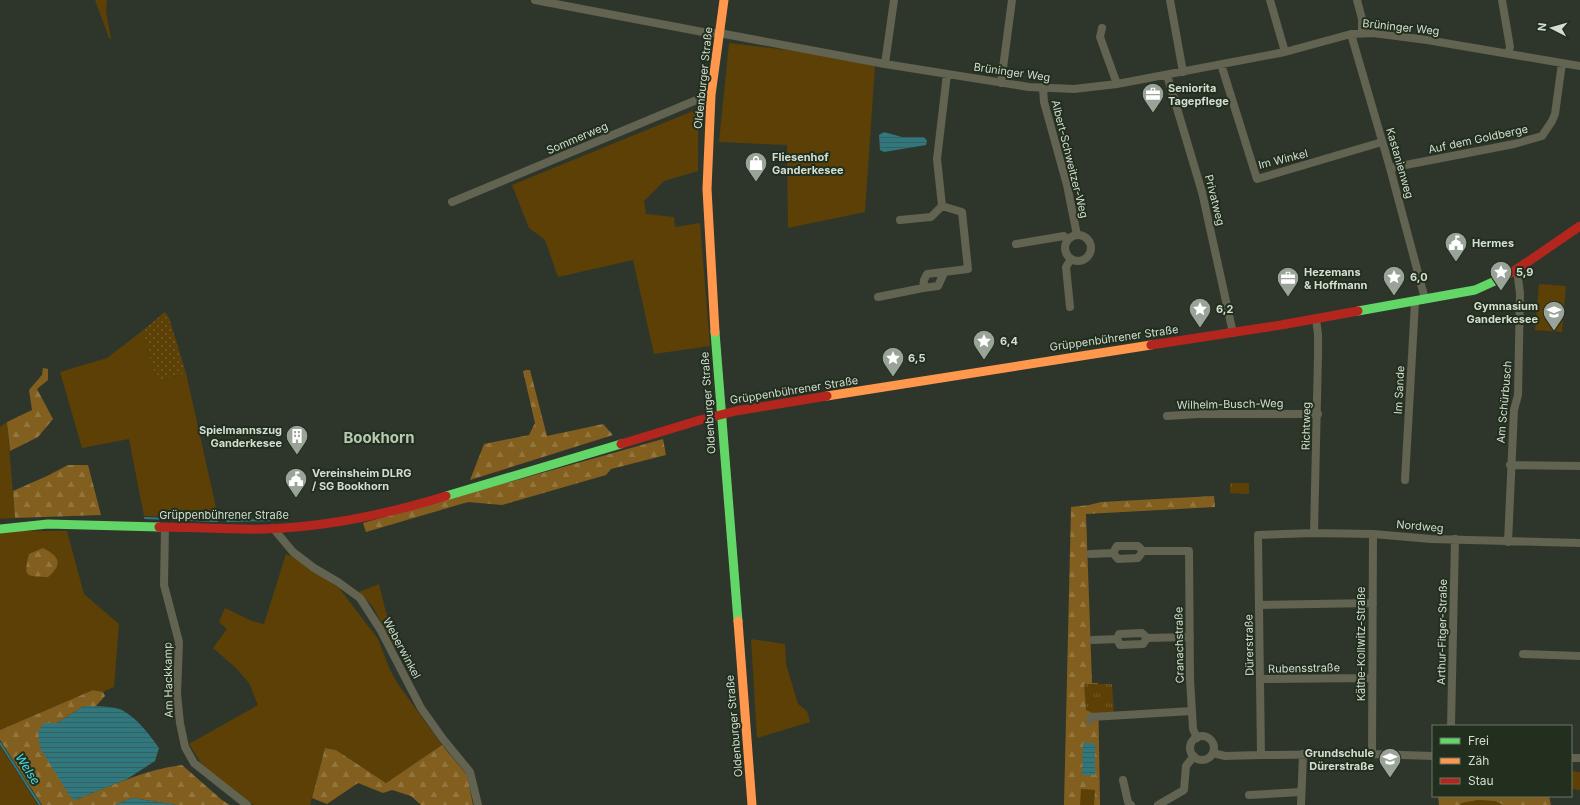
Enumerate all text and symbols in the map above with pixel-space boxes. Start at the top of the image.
north arrow [1532,8,1572,48]
street label: Brüninger Weg [1362,16,1440,38]
text: N [1535,22,1549,32]
street label: Oldenburger Straße [691,26,715,130]
street label: Brüninger Weg [973,60,1051,84]
office icon: Seniorita Tagepflege [1140,81,1166,114]
place label: Seniorita Tagepflege [1168,81,1229,108]
street label: Albert-Schweitzer-Weg [1049,98,1091,220]
street label: Sommerweg [544,119,610,157]
street label: Auf dem Goldberge [1427,122,1529,156]
street label: Kastanienweg [1383,126,1417,200]
street label: Im Winkel [1257,146,1309,172]
shop icon: Fliesenhof Ganderkesee [743,150,769,183]
place label: Fliesenhof Ganderkesee [772,150,844,177]
street label: Privatweg [1202,173,1228,227]
public building icon: Hermes [1443,230,1469,263]
place label: Hermes [1472,236,1514,250]
place icon: 5,9 [1488,259,1514,292]
place icon: 6,0 [1381,264,1407,297]
office icon: Hezemans & Hoffmann [1275,265,1301,298]
place label: Hezemans & Hoffmann [1304,265,1368,292]
place label: 5,9 [1516,265,1533,279]
place label: 6,0 [1410,270,1428,284]
place icon: 6,2 [1187,296,1213,329]
place label: Gymnasium Ganderkesee [1466,299,1538,326]
school or university icon: Gymnasium Ganderkesee [1541,299,1567,332]
place label: 6,2 [1216,302,1233,316]
street label: Grüppenbührener Straße [1049,322,1179,354]
place icon: 6,4 [971,328,997,361]
place label: 6,4 [1000,334,1018,348]
place icon: 6,5 [880,345,906,378]
street label: Oldenburger Straße [697,351,719,455]
place label: 6,5 [908,351,925,365]
street label: Am Schürbusch [1493,360,1515,444]
street label: Im Sande [1391,365,1407,415]
street label: Grüppenbührener Straße [729,373,859,407]
street label: Wilhelm-Busch-Weg [1177,396,1283,412]
street label: Richtweg [1299,402,1313,450]
place label: Spielmannszug Ganderkesee [199,423,282,450]
building icon: Spielmannszug Ganderkesee [284,423,310,456]
district label: Bookhorn [343,428,415,447]
public building icon: Vereinsheim DLRG / SG Bookhorn [283,466,309,499]
place label: Vereinsheim DLRG / SG Bookhorn [312,466,412,493]
street label: Grüppenbührener Straße [159,508,289,522]
street label: Nordweg [1396,517,1444,535]
street label: Arthur-Fitger-Straße [1434,579,1450,685]
street label: Käthe-Kollwitz-Straße [1354,587,1368,701]
street label: Cranachstraße [1171,607,1187,683]
street label: Dürerstraße [1241,614,1257,676]
street label: Weberwinkel [380,615,424,681]
street label: Am Hackkamp [160,642,176,718]
street label: Rubensstraße [1268,660,1340,676]
street label: Oldenburger Straße [723,674,745,778]
legend [1432,725,1572,797]
text: Frei [1468,733,1489,748]
place label: Grundschule Dürerstraße [1305,746,1374,773]
school or university icon: Grundschule Dürerstraße [1377,746,1403,779]
water label: Welse [12,751,44,788]
text: Zäh [1468,753,1489,768]
text: Stau [1468,773,1494,788]

